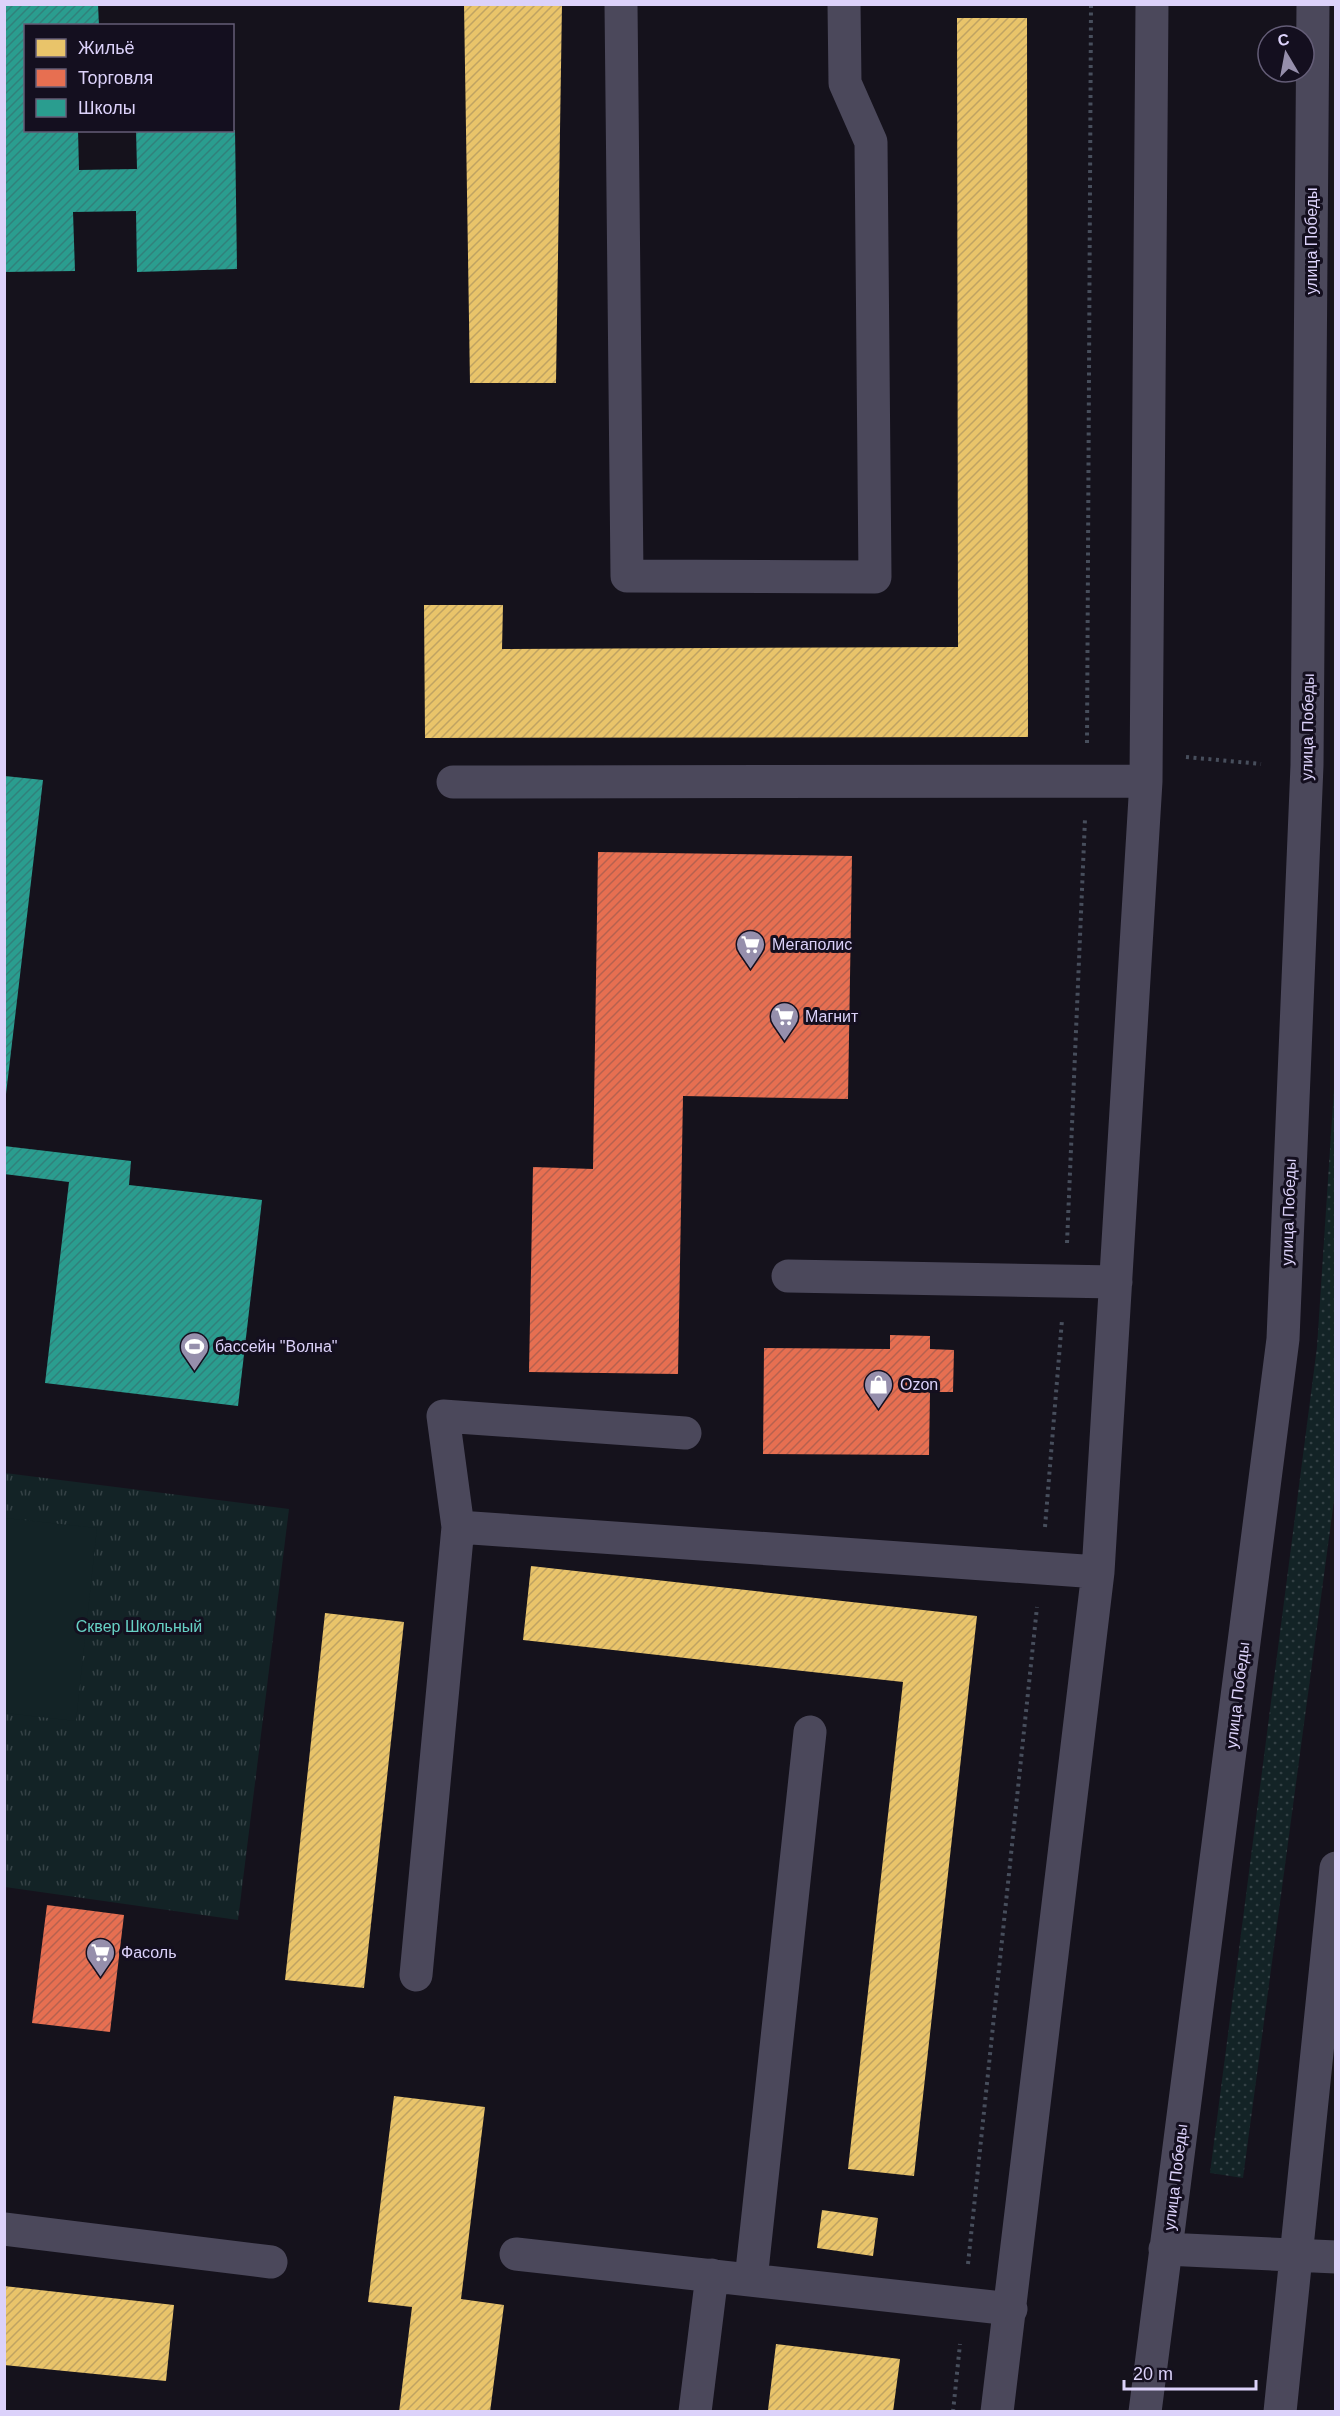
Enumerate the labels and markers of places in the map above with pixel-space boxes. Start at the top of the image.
supermarket icon: Мегаполис [735,928,767,970]
place label: Мегаполис [772,936,852,953]
supermarket icon: Магнит [768,1000,800,1042]
place label: Магнит [805,1008,859,1025]
sports icon: бассейн "Волна" [178,1330,210,1372]
place label: бассейн "Волна" [215,1338,337,1355]
shop icon: Ozon [863,1368,895,1410]
place label: Ozon [900,1376,938,1393]
supermarket icon: Фасоль [84,1936,116,1978]
place label: Фасоль [121,1944,176,1961]

